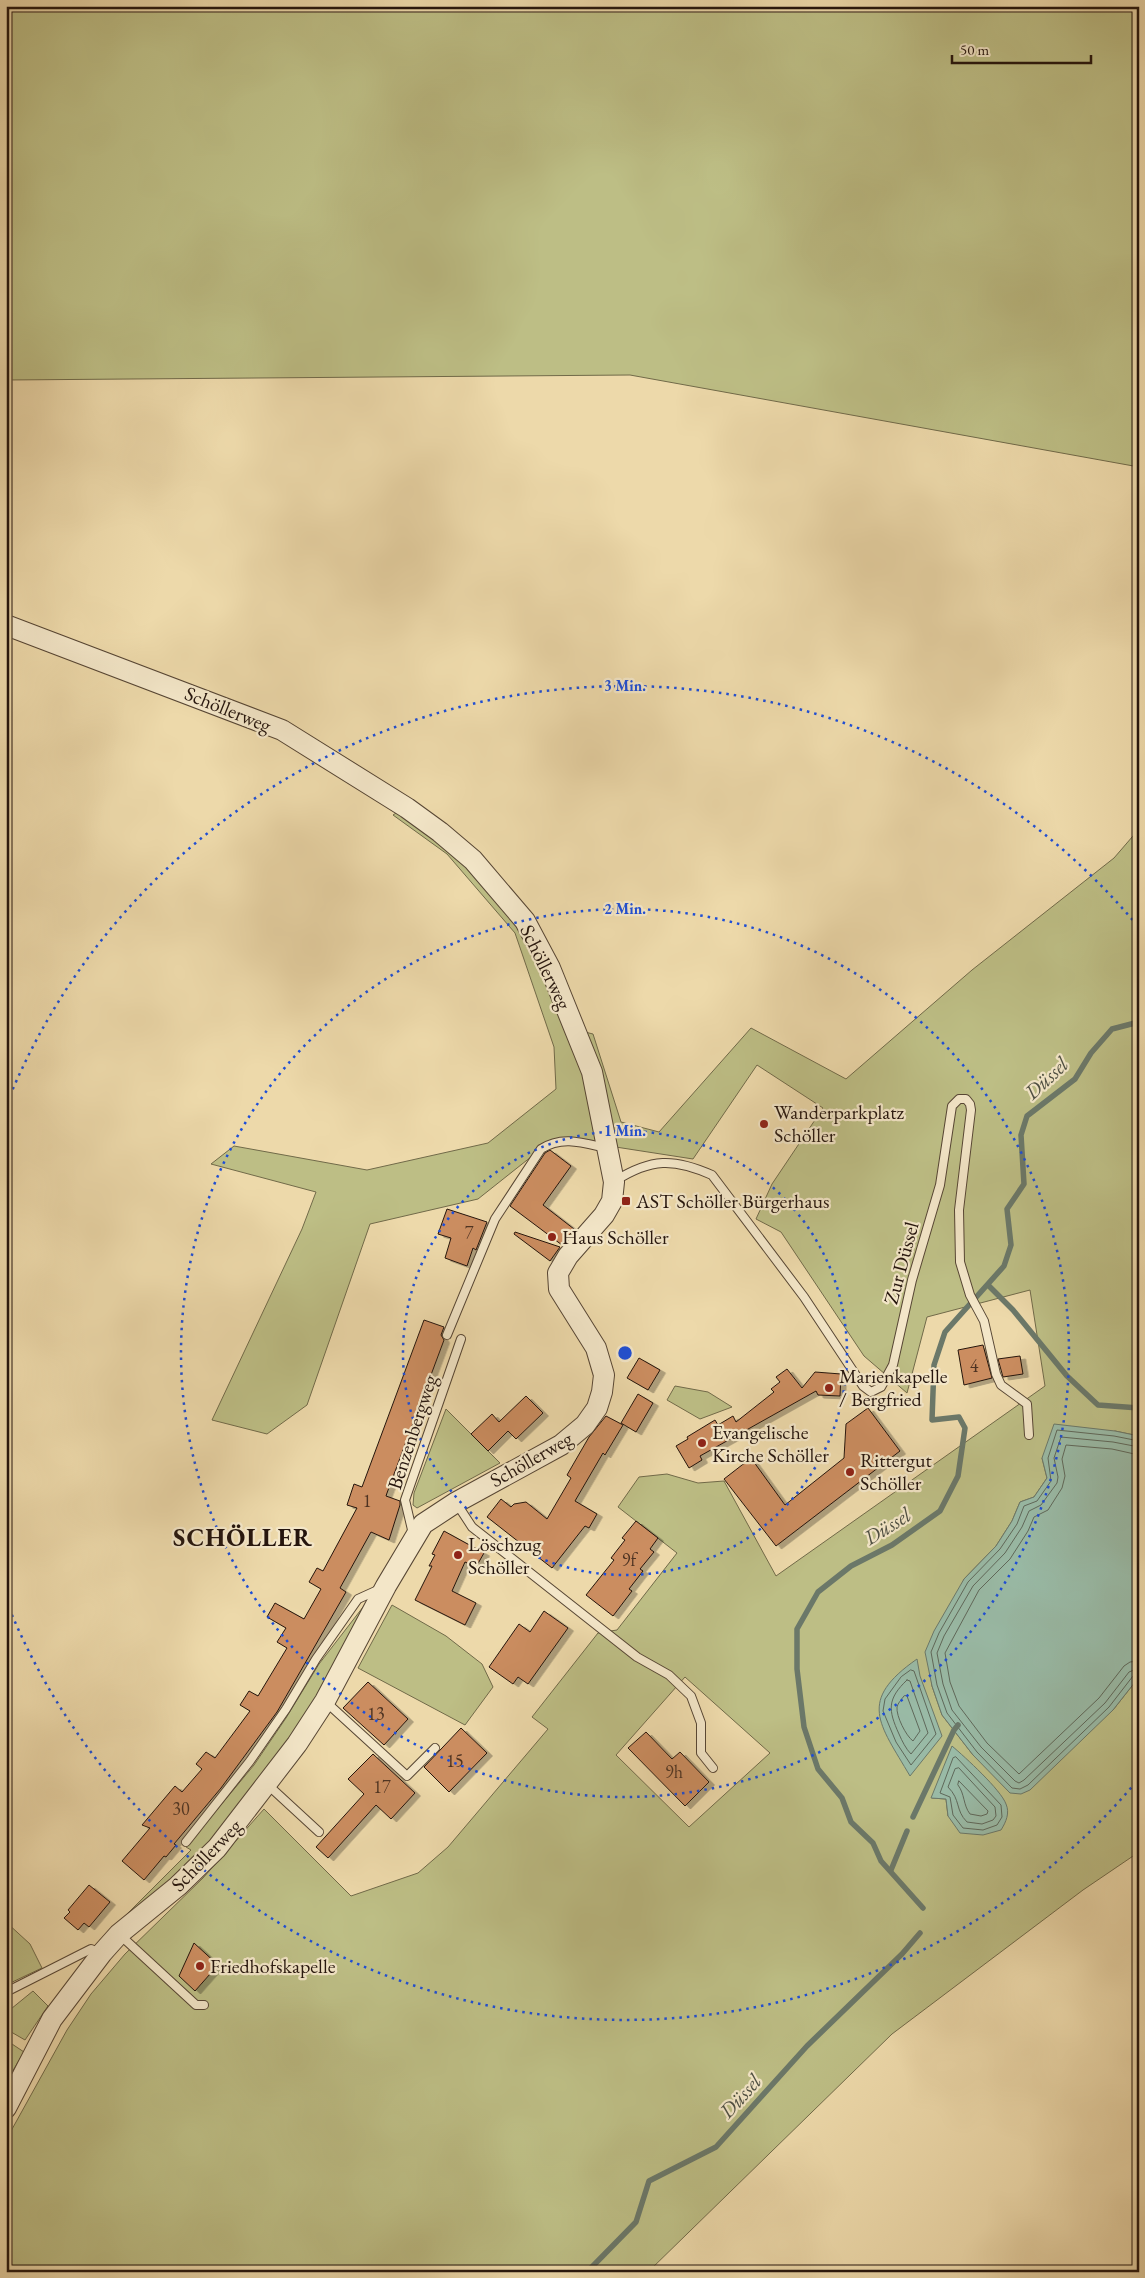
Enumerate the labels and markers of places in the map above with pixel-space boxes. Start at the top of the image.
place label: Wanderparkplatz Schöller [774,1099,905,1148]
marker: Wanderparkplatz Schöller [758,1118,770,1130]
place label: AST Schöller Bürgerhaus [635,1188,829,1214]
marker: AST Schöller Bürgerhaus [620,1195,632,1207]
place label: Haus Schöller [562,1224,669,1250]
marker: Haus Schöller [546,1231,558,1243]
centre of rings [616,1344,634,1362]
place label: Marienkapelle / Bergfried [839,1363,948,1412]
marker: Marienkapelle / Bergfried [823,1382,835,1394]
place label: Evangelische Kirche Schöller [712,1419,829,1468]
marker: Evangelische Kirche Schöller [696,1437,708,1449]
place label: Rittergut Schöller [860,1447,932,1496]
marker: Rittergut Schöller [844,1466,856,1478]
place label: Löschzug Schöller [468,1531,542,1580]
marker: Löschzug Schöller [452,1549,464,1561]
place label: Friedhofskapelle [210,1953,336,1979]
marker: Friedhofskapelle [194,1960,206,1972]

